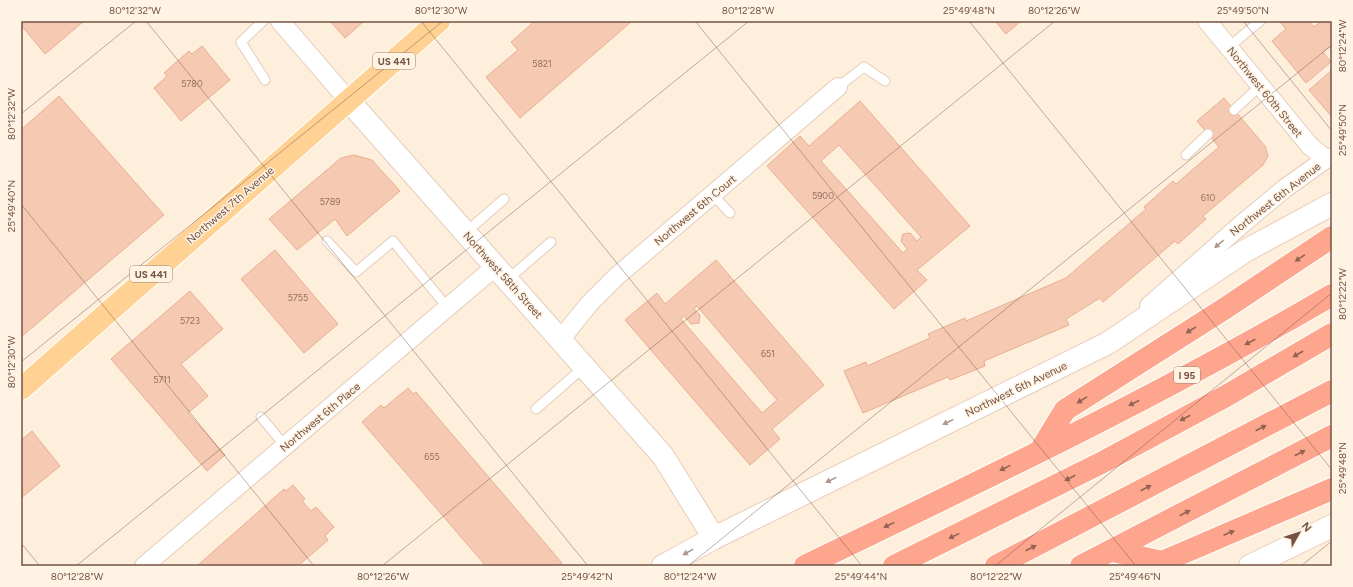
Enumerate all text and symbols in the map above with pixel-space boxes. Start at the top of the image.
text: 80°12'32"W [109,4,161,17]
text: 80°12'30"W [415,4,468,17]
text: 80°12'28"W [722,4,775,17]
text: 25°49'48"N [943,4,995,17]
text: 80°12'26"W [1028,4,1080,17]
text: 25°49'50"N [1217,4,1269,17]
text: 80°12'24"W [1336,19,1349,72]
street label: Northwest 60th Street [1224,45,1305,140]
road number: US 441 [373,53,415,69]
house number: 5821 [532,58,552,69]
house number: 5780 [181,78,203,89]
text: 80°12'32"W [5,88,18,140]
text: 25°49'50"N [1336,104,1349,156]
street label: Northwest 6th Avenue [1227,160,1323,239]
street label: Northwest 7th Avenue [184,164,277,247]
street label: Northwest 6th Court [652,172,739,248]
text: 25°49'40"N [5,180,18,232]
house number: 5900 [812,190,834,201]
house number: 610 [1201,192,1216,203]
house number: 5789 [320,196,340,207]
street label: Northwest 58th Street [460,229,545,321]
one-way arrow [1214,240,1224,249]
one-way arrow [1294,255,1306,262]
road number: US 441 [130,266,172,282]
text: 80°12'22"W [1336,268,1349,320]
house number: 5755 [288,292,308,303]
house number: 5723 [180,315,200,326]
one-way arrow [1186,327,1197,334]
text: 80°12'30"W [5,335,18,388]
one-way arrow [1244,339,1255,346]
house number: 651 [761,348,775,359]
one-way arrow [1292,350,1304,357]
street label: Northwest 6th Avenue [963,359,1069,420]
road number: I 95 [1174,367,1200,383]
house number: 5711 [153,374,171,385]
street label: Northwest 6th Place [277,380,363,455]
one-way arrow [1076,396,1087,404]
one-way arrow [1129,399,1140,406]
one-way arrow [1180,415,1191,421]
one-way arrow [942,419,954,425]
one-way arrow [1256,425,1267,431]
text: 25°49'48"N [1336,442,1349,494]
one-way arrow [1294,449,1306,456]
house number: 655 [424,451,440,462]
one-way arrow [1000,465,1011,472]
one-way arrow [1064,475,1076,481]
one-way arrow [826,477,837,483]
one-way arrow [1140,485,1152,491]
one-way arrow [1179,510,1190,516]
north arrow [1279,513,1319,553]
text: N [1299,520,1314,534]
one-way arrow [883,522,894,529]
one-way arrow [1223,530,1235,536]
one-way arrow [948,533,960,539]
one-way arrow [1025,545,1037,551]
one-way arrow [683,549,694,555]
text: 80°12'28"W [51,570,104,583]
text: 80°12'26"W [357,570,409,583]
text: 25°49'42"N [561,570,613,583]
text: 80°12'24"W [664,570,717,583]
text: 25°49'44"N [835,570,887,583]
text: 80°12'22"W [970,570,1022,583]
text: 25°49'46"N [1109,570,1161,583]

